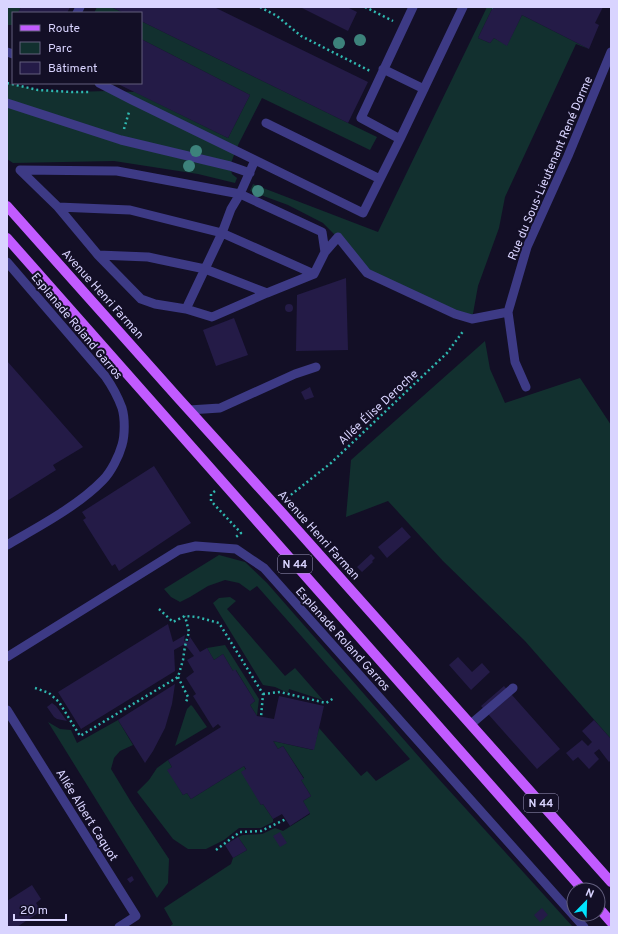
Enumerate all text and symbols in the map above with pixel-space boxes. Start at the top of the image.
legend [12,12,142,84]
text: Route [48,21,80,37]
text: Parc [48,41,72,57]
text: Bâtiment [48,61,98,77]
street label: Rue du Sous-Lieutenant René Dorme [505,74,597,263]
street label: Avenue Henri Farman [58,246,147,343]
street label: Esplanade Roland Garros [27,270,126,383]
street label: Allée Élise Deroche [335,367,422,449]
street label: Avenue Henri Farman [274,487,363,584]
road number: N 44 [278,555,312,573]
street label: Esplanade Roland Garros [291,584,393,695]
street label: Allée Albert Caquot [51,767,121,865]
road number: N 44 [524,794,558,812]
north arrow [566,882,606,922]
text: N [583,886,596,902]
scale bar [14,896,66,922]
text: 20 m [20,903,48,919]

